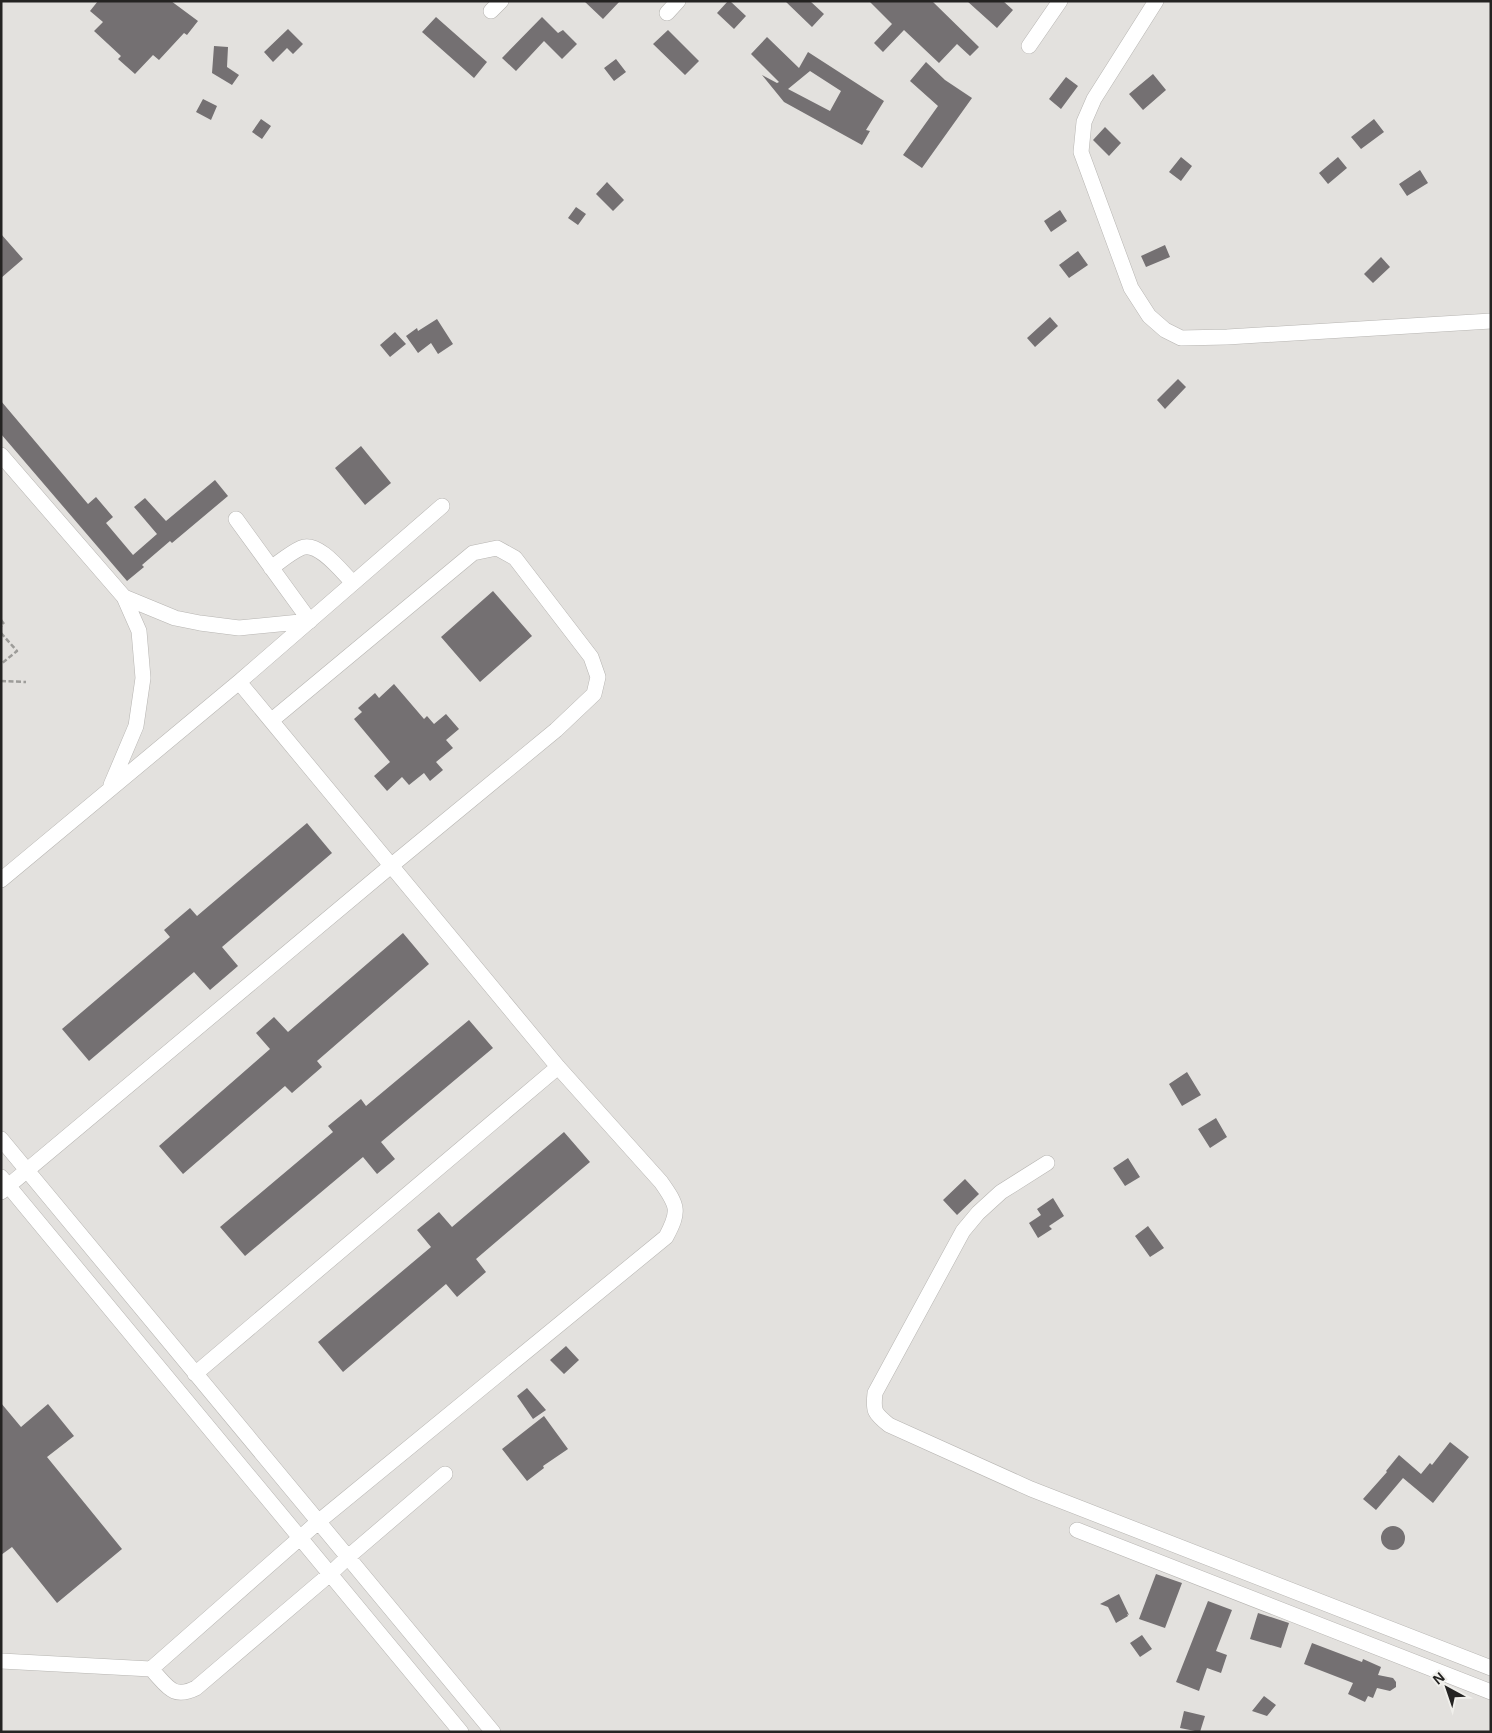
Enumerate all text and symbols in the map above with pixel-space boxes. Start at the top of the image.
north arrow [1422,1663,1472,1713]
text: N [1430,1669,1448,1687]

